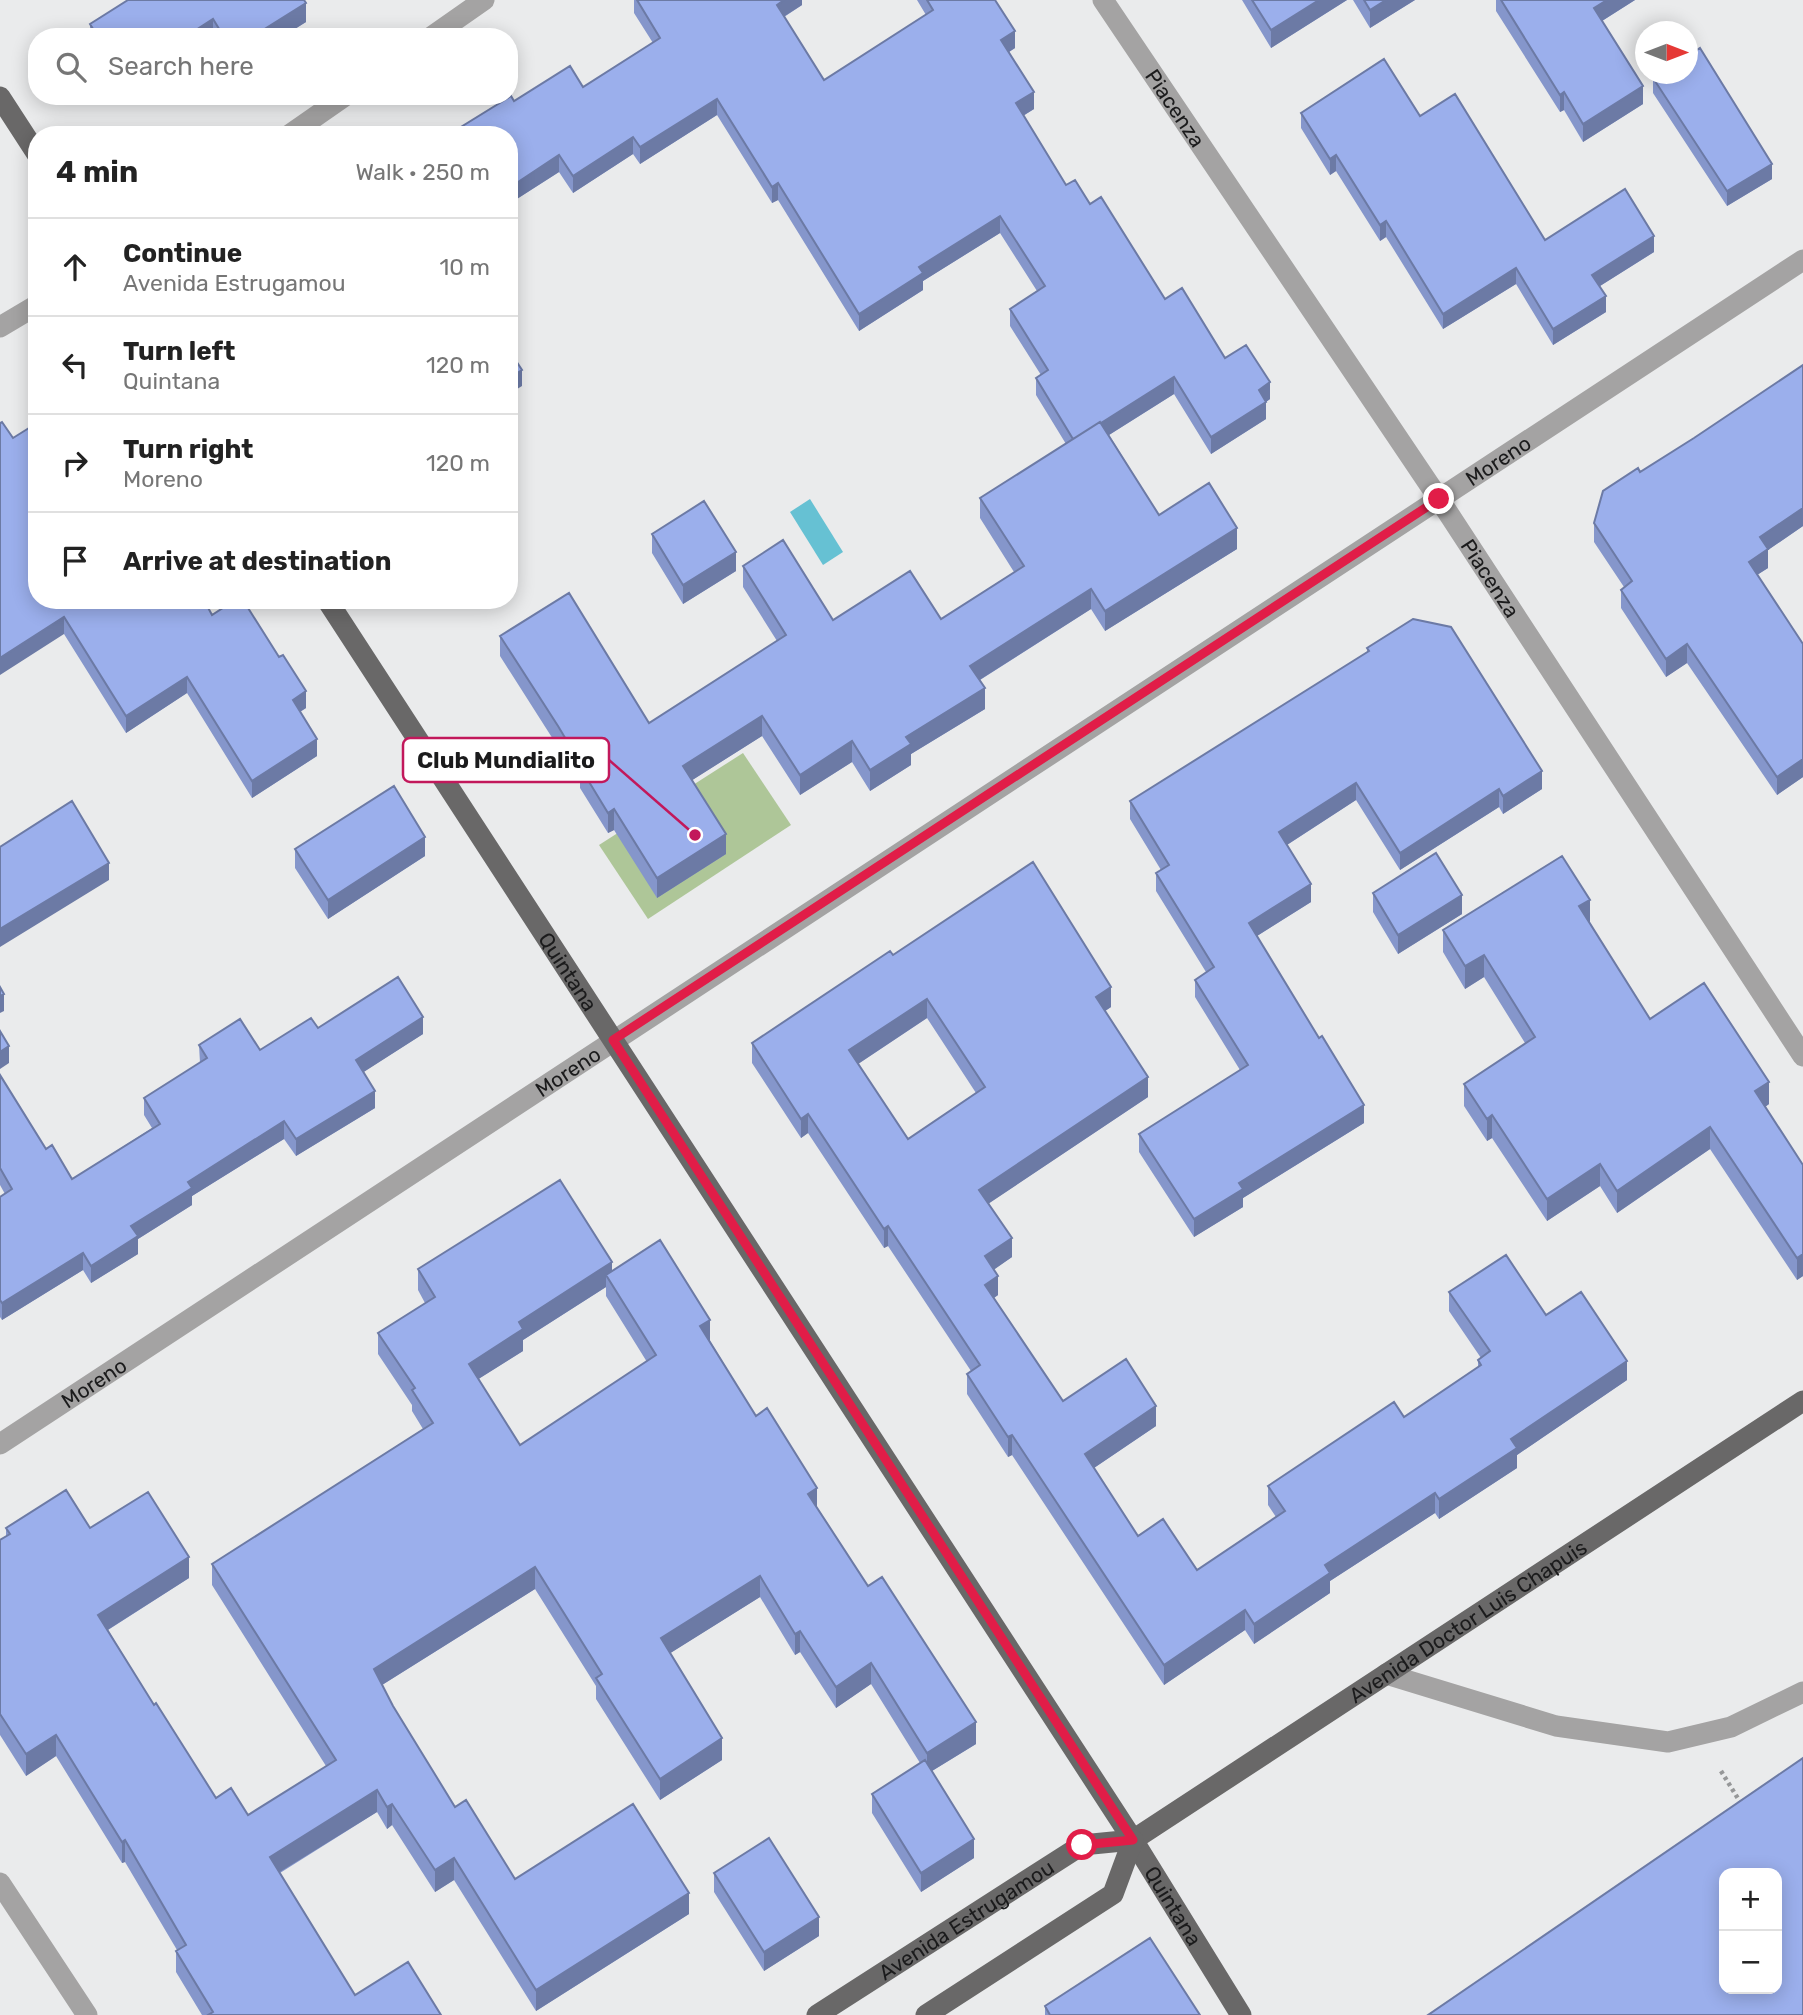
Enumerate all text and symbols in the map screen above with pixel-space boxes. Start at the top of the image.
north arrow [1635,21,1698,84]
search box [28,28,518,105]
icon: search [52,48,90,86]
text: Search here [108,51,254,82]
street label: Piacenza [1141,64,1211,152]
text: 4 min [56,154,138,190]
text: Walk · 250 m [355,158,490,186]
text: Continue [123,238,242,269]
icon: ahead [56,248,94,286]
text: 10 m [439,253,490,281]
text: Avenida Estrugamou [123,269,346,297]
text: Turn left [123,336,235,367]
icon: left [56,346,94,384]
text: 120 m [426,351,490,379]
text: Quintana [123,367,220,395]
street label: Moreno [1460,430,1535,491]
text: Turn right [123,434,253,465]
icon: right [56,444,94,482]
text: 120 m [426,449,490,477]
text: Moreno [123,465,203,493]
route end [1423,483,1454,514]
street label: Piacenza [1456,534,1525,622]
icon: arrive [56,542,94,580]
text: Arrive at destination [123,546,391,577]
callout: Club Mundialito [403,738,609,782]
text: Club Mundialito [417,746,595,774]
street label: Quintana [534,927,603,1015]
street label: Moreno [530,1041,605,1102]
street label: Moreno [56,1352,131,1413]
street label: Avenida Doctor Luis Chapuis [1344,1534,1591,1708]
route start [1066,1829,1097,1860]
street label: Avenida Estrugamou [874,1854,1058,1985]
street label: Quintana [1140,1861,1207,1950]
map controls [1719,1868,1782,1994]
button: + [1719,1868,1782,1931]
button: − [1719,1931,1782,1994]

